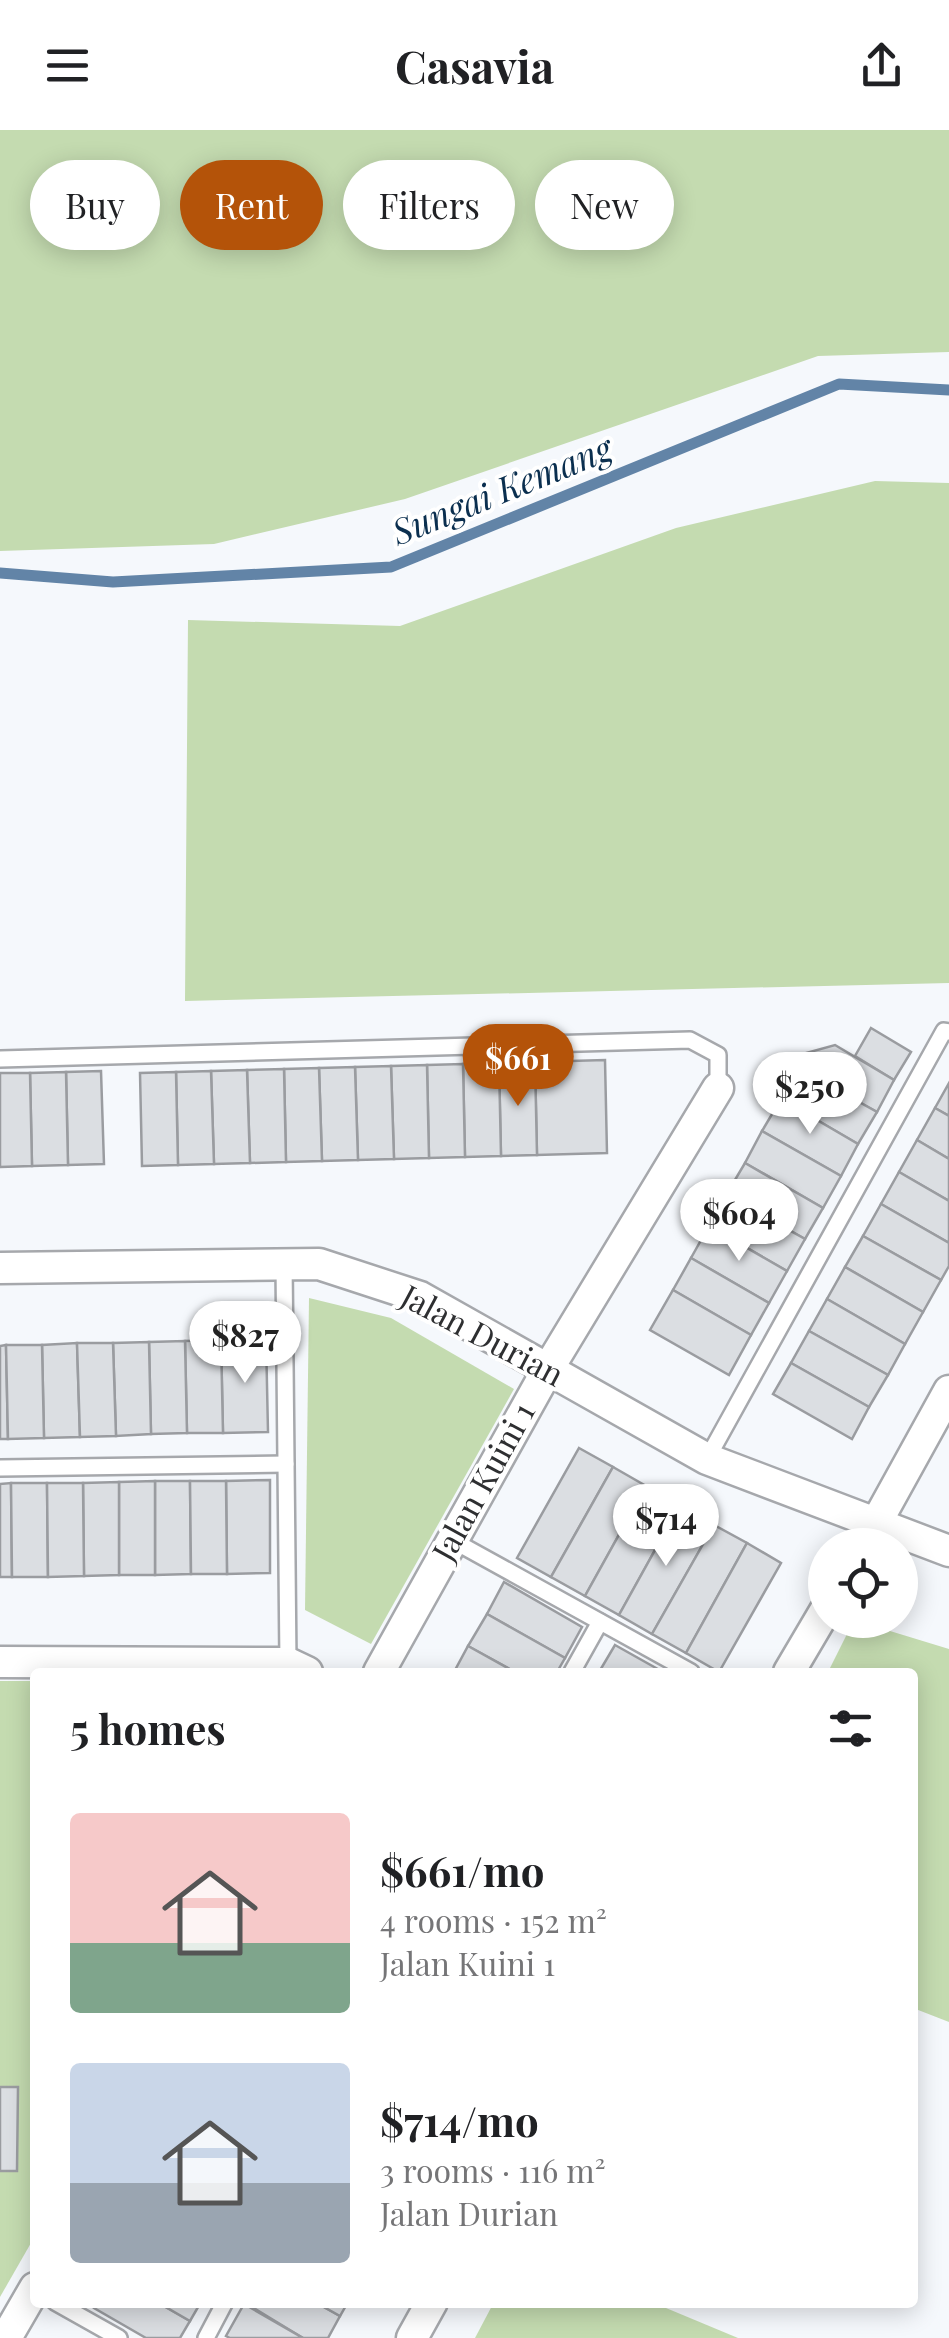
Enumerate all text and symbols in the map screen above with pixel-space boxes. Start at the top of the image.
text: Casavia [395,35,554,95]
icon: menu [40,38,95,93]
icon: share [854,38,909,93]
chip: Buy [30,160,160,250]
chip: Rent [180,160,323,250]
chip: Filters [343,160,515,250]
chip: New [535,160,674,250]
water label: Sungai Kemang [383,422,620,555]
pin: $661 [459,1024,577,1109]
text: $661 [485,1035,551,1078]
pin: $250 [751,1052,869,1137]
text: $250 [775,1063,845,1106]
pin: $604 [680,1179,798,1264]
text: $604 [702,1190,776,1233]
street label: Jalan Durian [394,1273,572,1395]
pin: $827 [186,1301,304,1386]
text: $827 [211,1312,279,1355]
street label: Jalan Kuini 1 [420,1394,543,1569]
pin: $714 [607,1484,725,1569]
text: $714 [635,1495,697,1538]
map controls [808,1528,918,1638]
button: locate [808,1528,918,1638]
text: 5 homes [70,1700,226,1756]
icon: filters [823,1701,878,1756]
text: $661/mo [380,1842,545,1898]
icon: home [150,1853,270,1973]
text: 4 rooms · 152 m² [380,1898,607,1941]
text: Jalan Kuini 1 [380,1941,555,1984]
text: $714/mo [380,2092,539,2148]
icon: home [150,2103,270,2223]
text: 3 rooms · 116 m² [380,2148,606,2191]
text: Jalan Durian [380,2191,558,2234]

